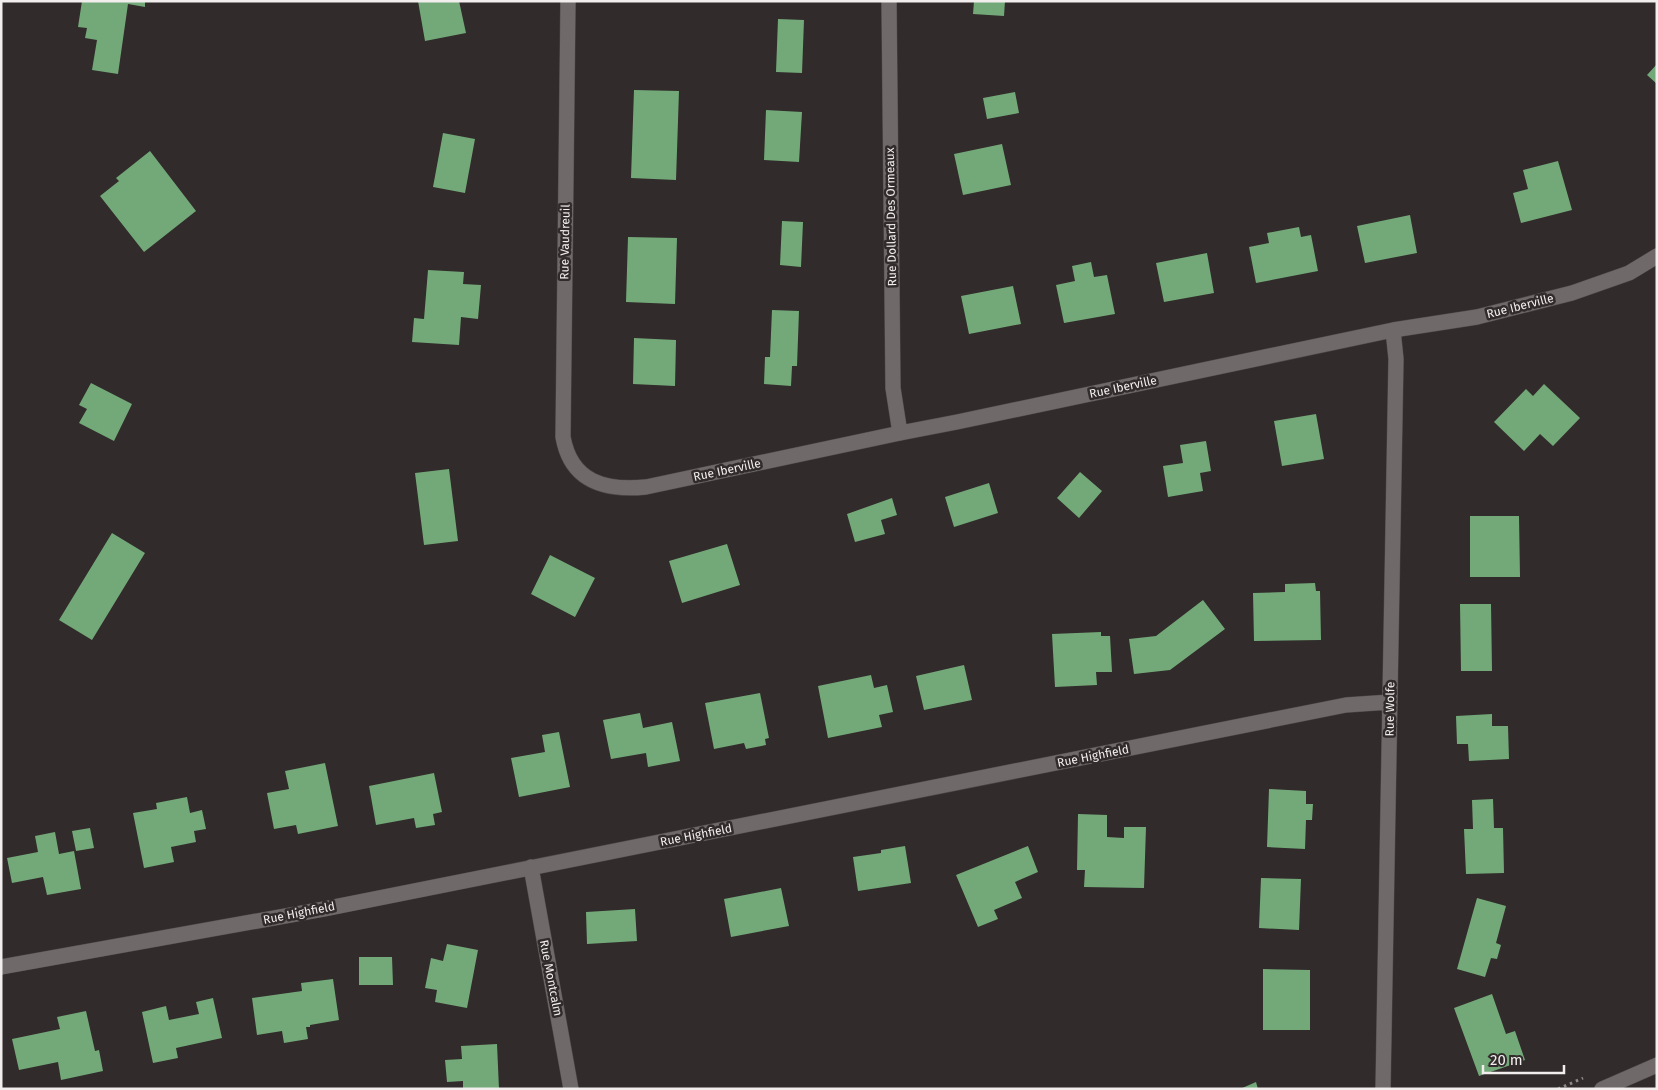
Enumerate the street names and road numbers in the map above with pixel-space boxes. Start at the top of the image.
street label: Rue Dollard Des Ormeaux [883,147,899,287]
street label: Rue Vaudreuil [557,204,573,280]
street label: Rue Iberville [1485,291,1555,321]
street label: Rue Iberville [1088,373,1158,401]
street label: Rue Iberville [692,456,762,484]
street label: Rue Wolfe [1383,682,1397,736]
street label: Rue Highfield [1056,742,1130,770]
street label: Rue Highfield [659,821,733,849]
street label: Rue Highfield [262,899,336,927]
street label: Rue Montcalm [537,939,565,1017]

